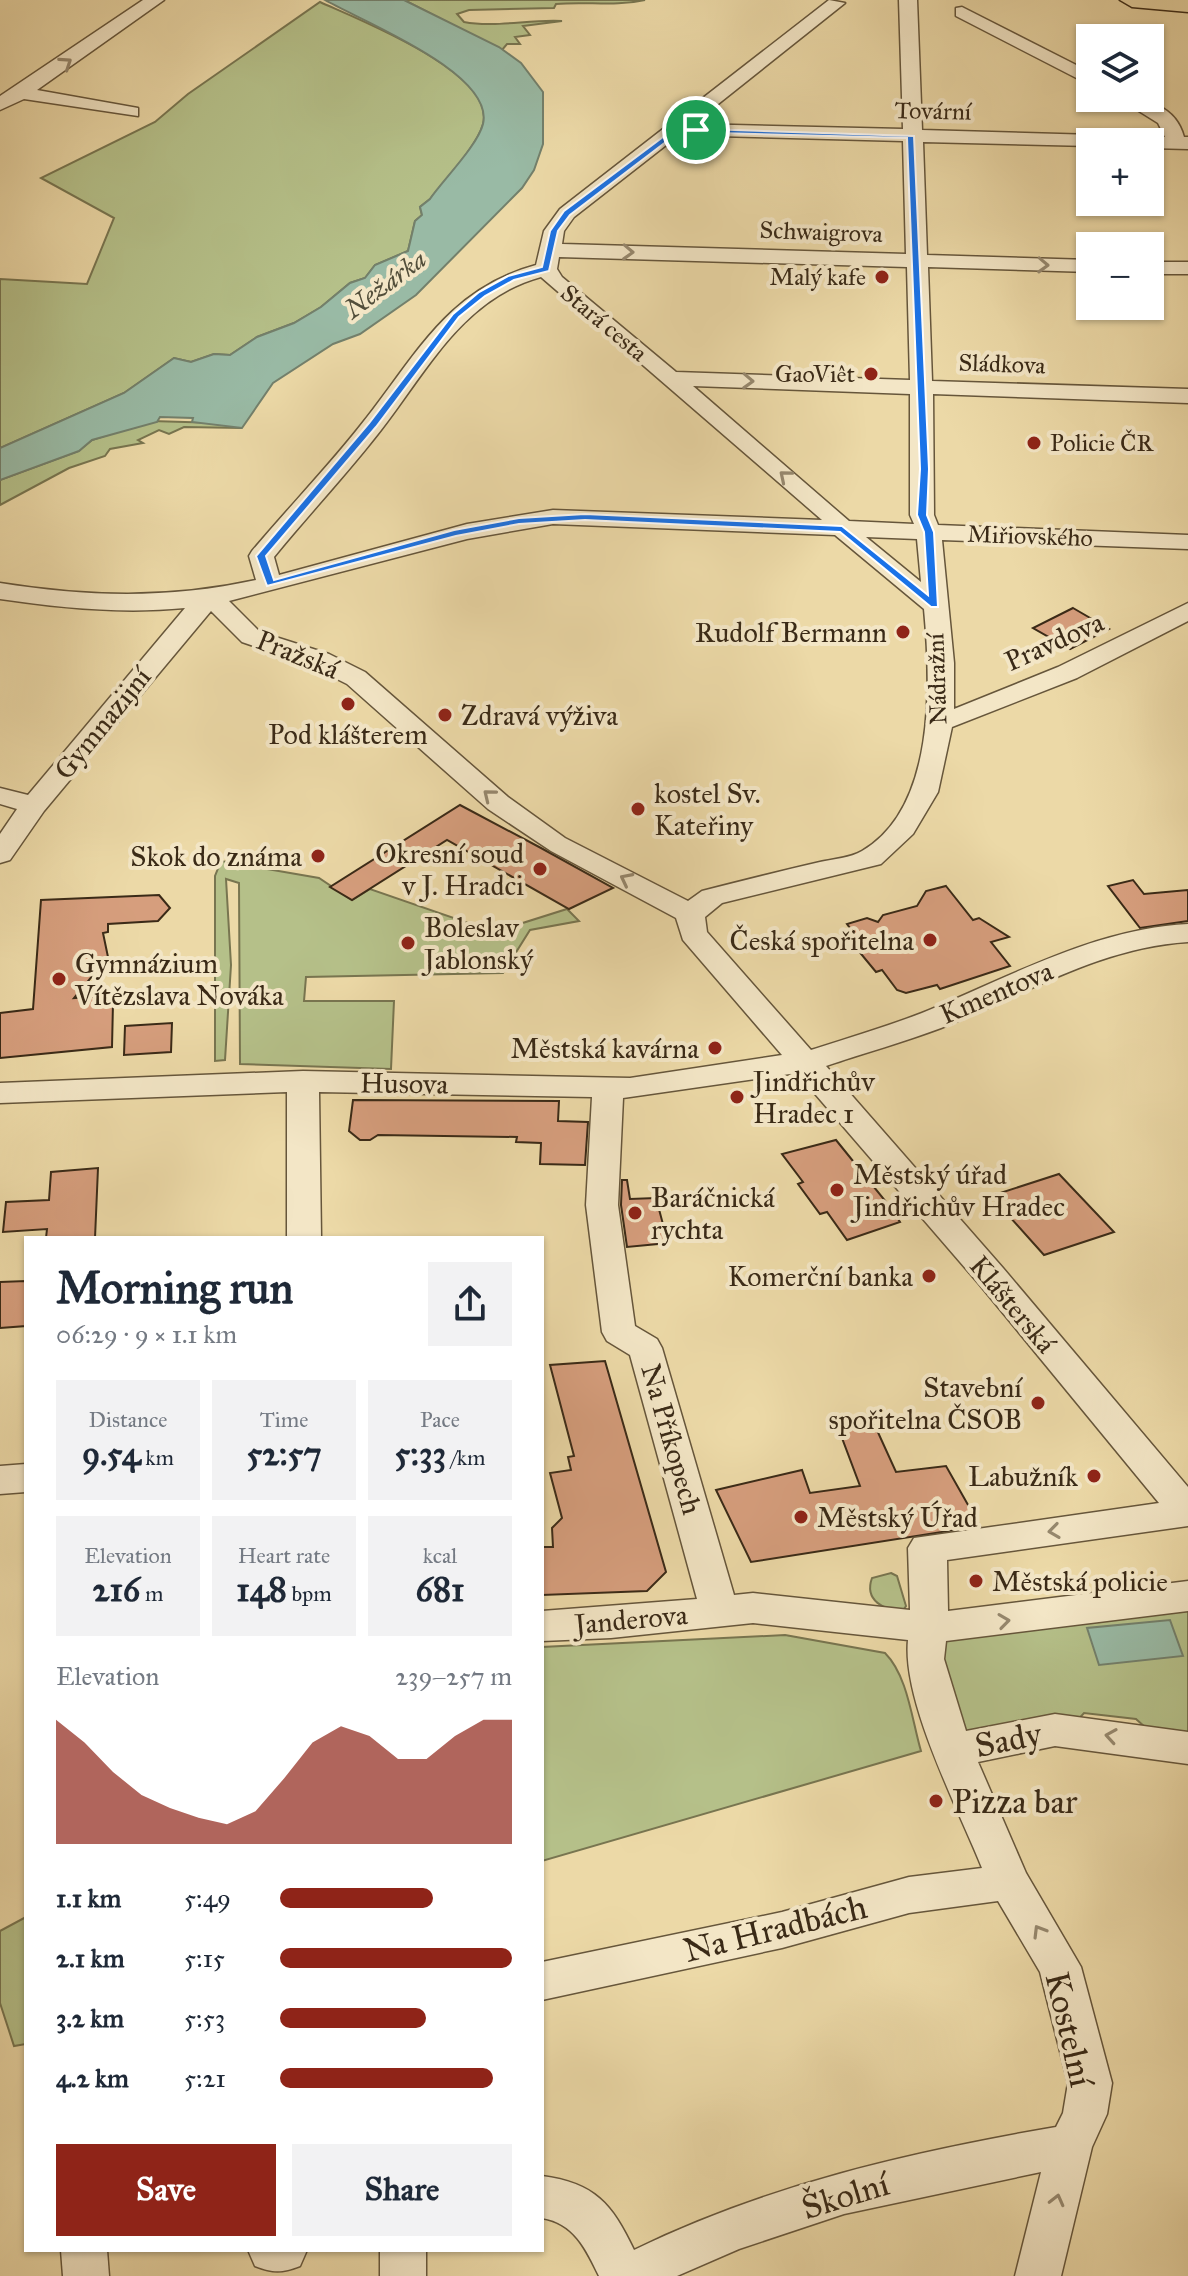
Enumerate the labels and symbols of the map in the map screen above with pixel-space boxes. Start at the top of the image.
one-way arrow [58,57,72,72]
street label: Tovární [894,95,973,127]
pin [662,96,730,164]
street label: Schwaigrova [759,215,884,249]
water label: Nežárka [336,243,432,326]
one-way arrow [622,244,635,261]
one-way arrow [1037,256,1050,273]
place label: Malý kafe [769,262,866,292]
marker: Malý kafe [873,268,891,286]
street label: Stará cesta [554,278,654,369]
street label: Sládkova [958,347,1047,381]
place label: GaoViêt [775,359,856,389]
marker: GaoViêt [862,365,880,383]
one-way arrow [742,372,755,389]
place label: Policie ČR [1050,428,1154,458]
marker: Policie ČR [1025,434,1043,452]
one-way arrow [780,471,795,486]
street label: Miřiovského [967,519,1093,553]
street label: Pravdova [999,604,1109,679]
place label: Rudolf Bermann [695,615,887,650]
street label: Pražská [251,622,344,687]
marker: Rudolf Bermann [894,623,912,641]
street label: Nádražní [920,631,954,725]
street label: Gymnazijní [46,659,159,787]
marker: Pod klášterem [339,695,357,713]
place label: Zdravá výživa [461,698,618,733]
marker: Zdravá výživa [436,706,454,724]
place label: Pod klášterem [268,717,428,752]
place label: kostel Sv. Kateřiny [654,776,761,843]
one-way arrow [483,791,498,805]
marker: kostel Sv. Kateřiny [629,800,647,818]
place label: Okresní soud v J. Hradci [375,836,524,903]
place label: Skok do známa [130,839,302,874]
marker: Skok do známa [309,847,327,865]
marker: Okresní soud v J. Hradci [531,860,549,878]
one-way arrow [619,874,634,889]
place label: Boleslav Jablonský [421,910,534,977]
place label: Česká spořitelna [730,923,914,958]
marker: Česká spořitelna [921,931,939,949]
marker: Boleslav Jablonský [399,934,417,952]
place label: Gymnázium Vítězslava Nováka [74,946,284,1013]
street label: Kmentova [934,953,1058,1032]
marker: Gymnázium Vítězslava Nováka [50,970,68,988]
place label: Městská kavárna [510,1031,699,1066]
marker: Městská kavárna [706,1039,724,1057]
place label: Jindřichův Hradec 1 [750,1064,876,1131]
street label: Husova [360,1065,449,1102]
marker: Jindřichův Hradec 1 [728,1088,746,1106]
place label: Městský úřad Jindřichův Hradec [850,1157,1065,1224]
place label: Baráčnická rychta [651,1180,775,1247]
marker: Městský úřad Jindřichův Hradec [828,1181,846,1199]
marker: Baráčnická rychta [626,1204,644,1222]
street label: Klášterská [962,1248,1064,1360]
place label: Komerční banka [728,1259,913,1294]
marker: Komerční banka [920,1267,938,1285]
street label: Na Příkopech [633,1360,710,1519]
place label: Stavební spořitelna ČSOB [829,1370,1023,1437]
marker: Stavební spořitelna ČSOB [1029,1394,1047,1412]
place label: Labužník [968,1459,1078,1494]
marker: Labužník [1085,1467,1103,1485]
place label: Městský Úřad [817,1500,978,1535]
marker: Městský Úřad [792,1508,810,1526]
one-way arrow [1047,1522,1061,1539]
place label: Městská policie [992,1564,1168,1599]
marker: Městská policie [967,1572,985,1590]
street label: Janderova [570,1597,689,1642]
one-way arrow [997,1613,1011,1630]
street label: Sady [971,1713,1046,1766]
one-way arrow [1104,1728,1118,1745]
place label: Pizza bar [952,1781,1078,1822]
marker: Pizza bar [927,1792,945,1810]
street label: Na Hradbách [679,1886,871,1971]
one-way arrow [1033,1925,1048,1940]
street label: Kostelní [1036,1968,1103,2092]
street label: Školní [797,2162,895,2228]
one-way arrow [1047,2194,1064,2208]

